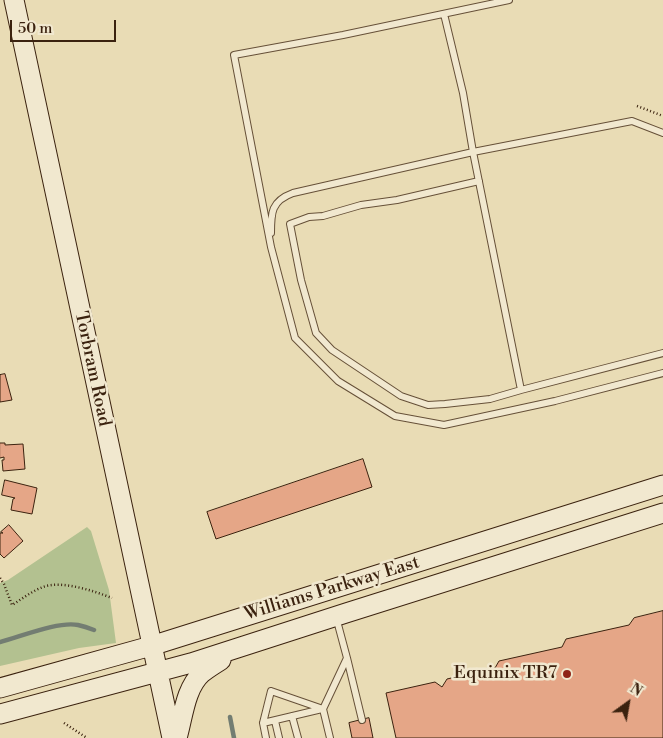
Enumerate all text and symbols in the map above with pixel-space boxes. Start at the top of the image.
scale bar [12,10,119,42]
text: 50 m [18,19,52,38]
street label: Torbram Road [69,309,115,429]
street label: Williams Parkway East [242,552,422,626]
place label: Equinix TR7 [454,663,557,685]
marker: Equinix TR7 [561,668,573,680]
north arrow [603,678,653,728]
text: N [626,680,645,701]

